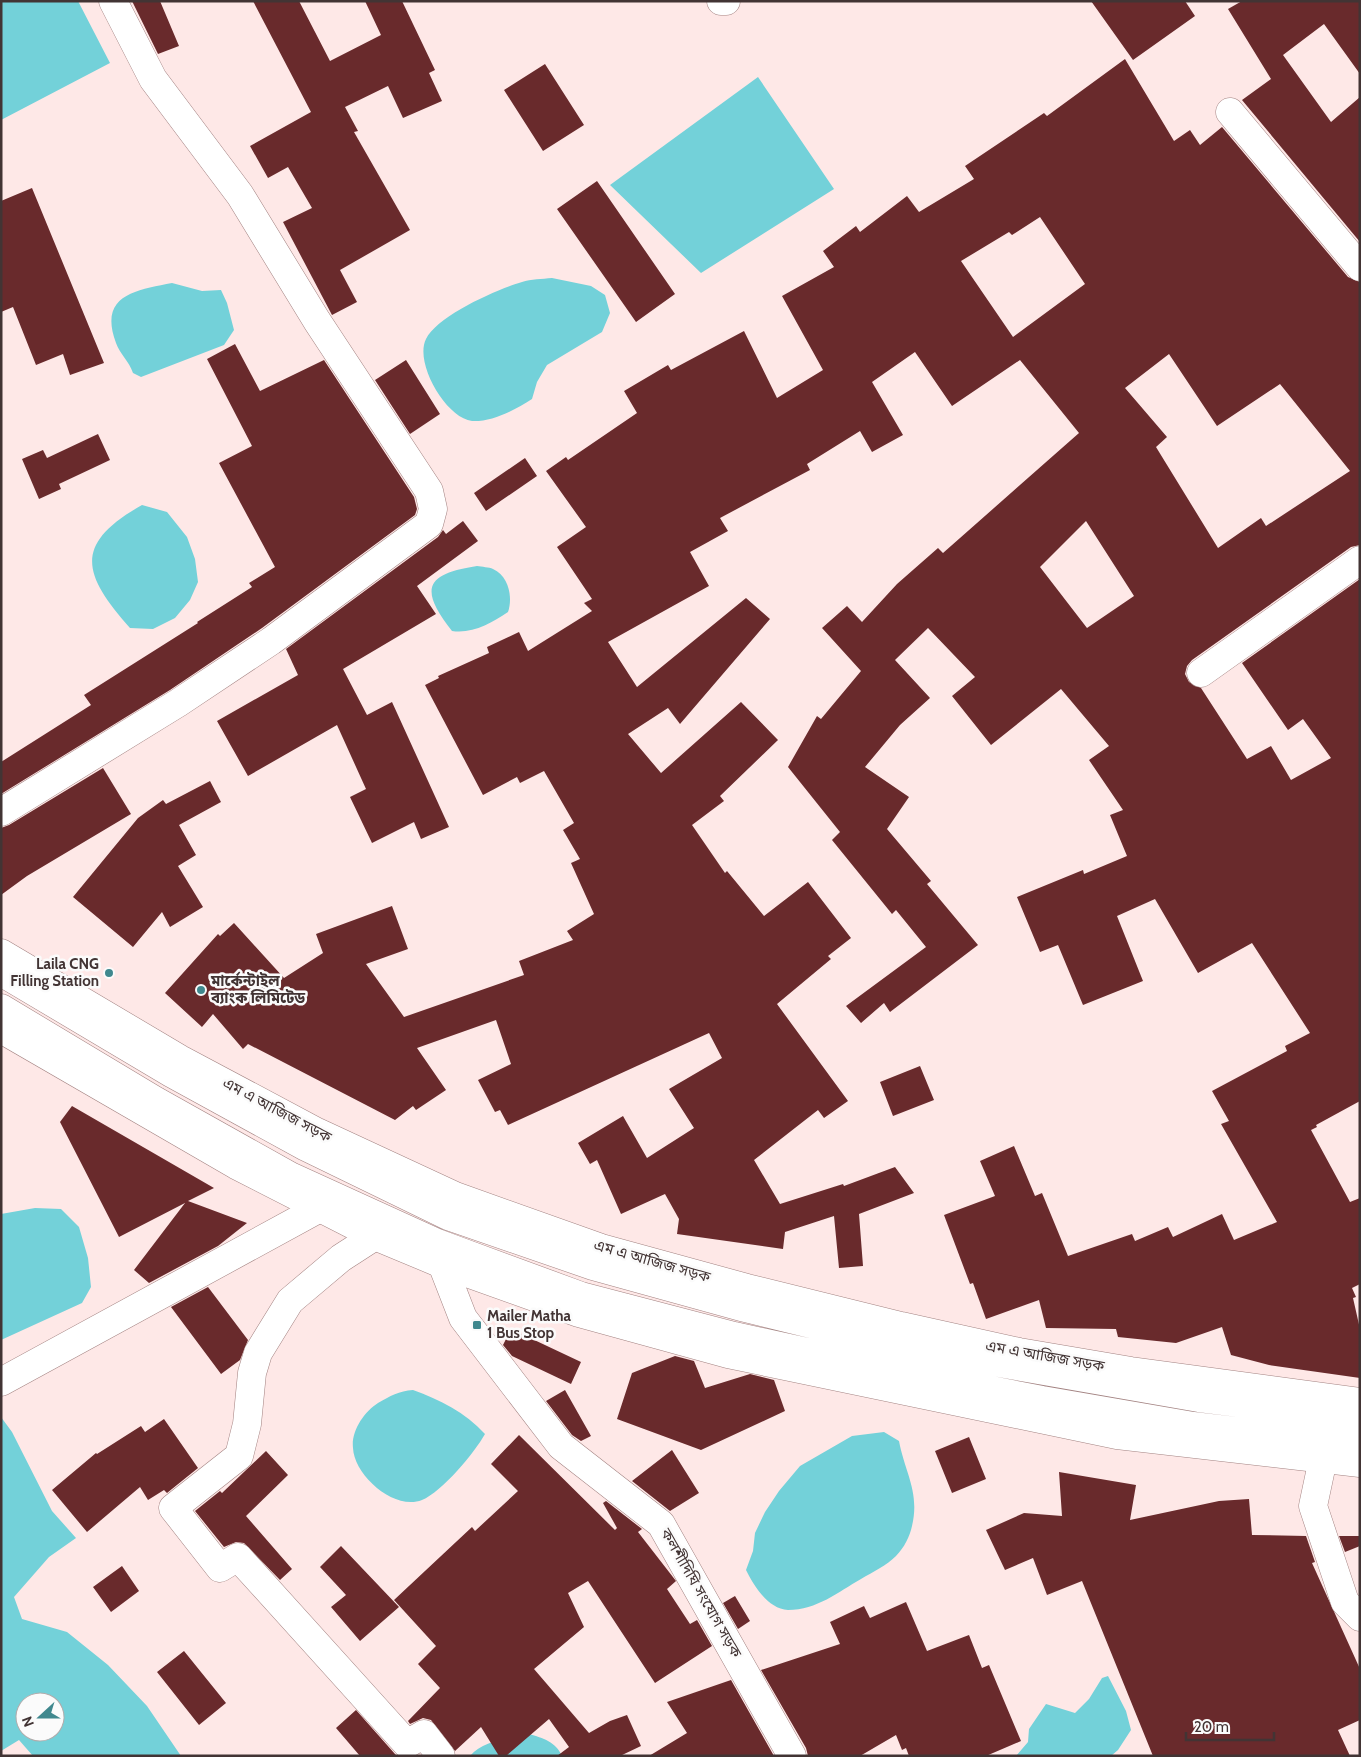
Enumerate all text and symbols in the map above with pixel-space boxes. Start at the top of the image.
place label: Laila CNG Filling Station [10,955,99,990]
marker: Laila CNG Filling Station [103,967,115,979]
place label: মার্কেন্টাইল ব্যাংক লিমিটেড [210,971,305,1007]
marker: মার্কেন্টাইল ব্যাংক লিমিটেড [195,984,207,996]
street label: এম এ আজিজ সড়ক [220,1074,335,1147]
street label: এম এ আজিজ সড়ক [592,1236,713,1287]
place label: Mailer Matha 1 Bus Stop [487,1307,572,1342]
marker: Mailer Matha 1 Bus Stop [471,1319,483,1331]
street label: এম এ আজিজ সড়ক [984,1337,1107,1375]
street label: কলশীদিঘি সংযোগ সড়ক [656,1524,746,1662]
north arrow [15,1692,65,1742]
scale bar [1186,1710,1274,1742]
text: N [18,1714,38,1730]
text: 20 m [1194,1718,1229,1736]

